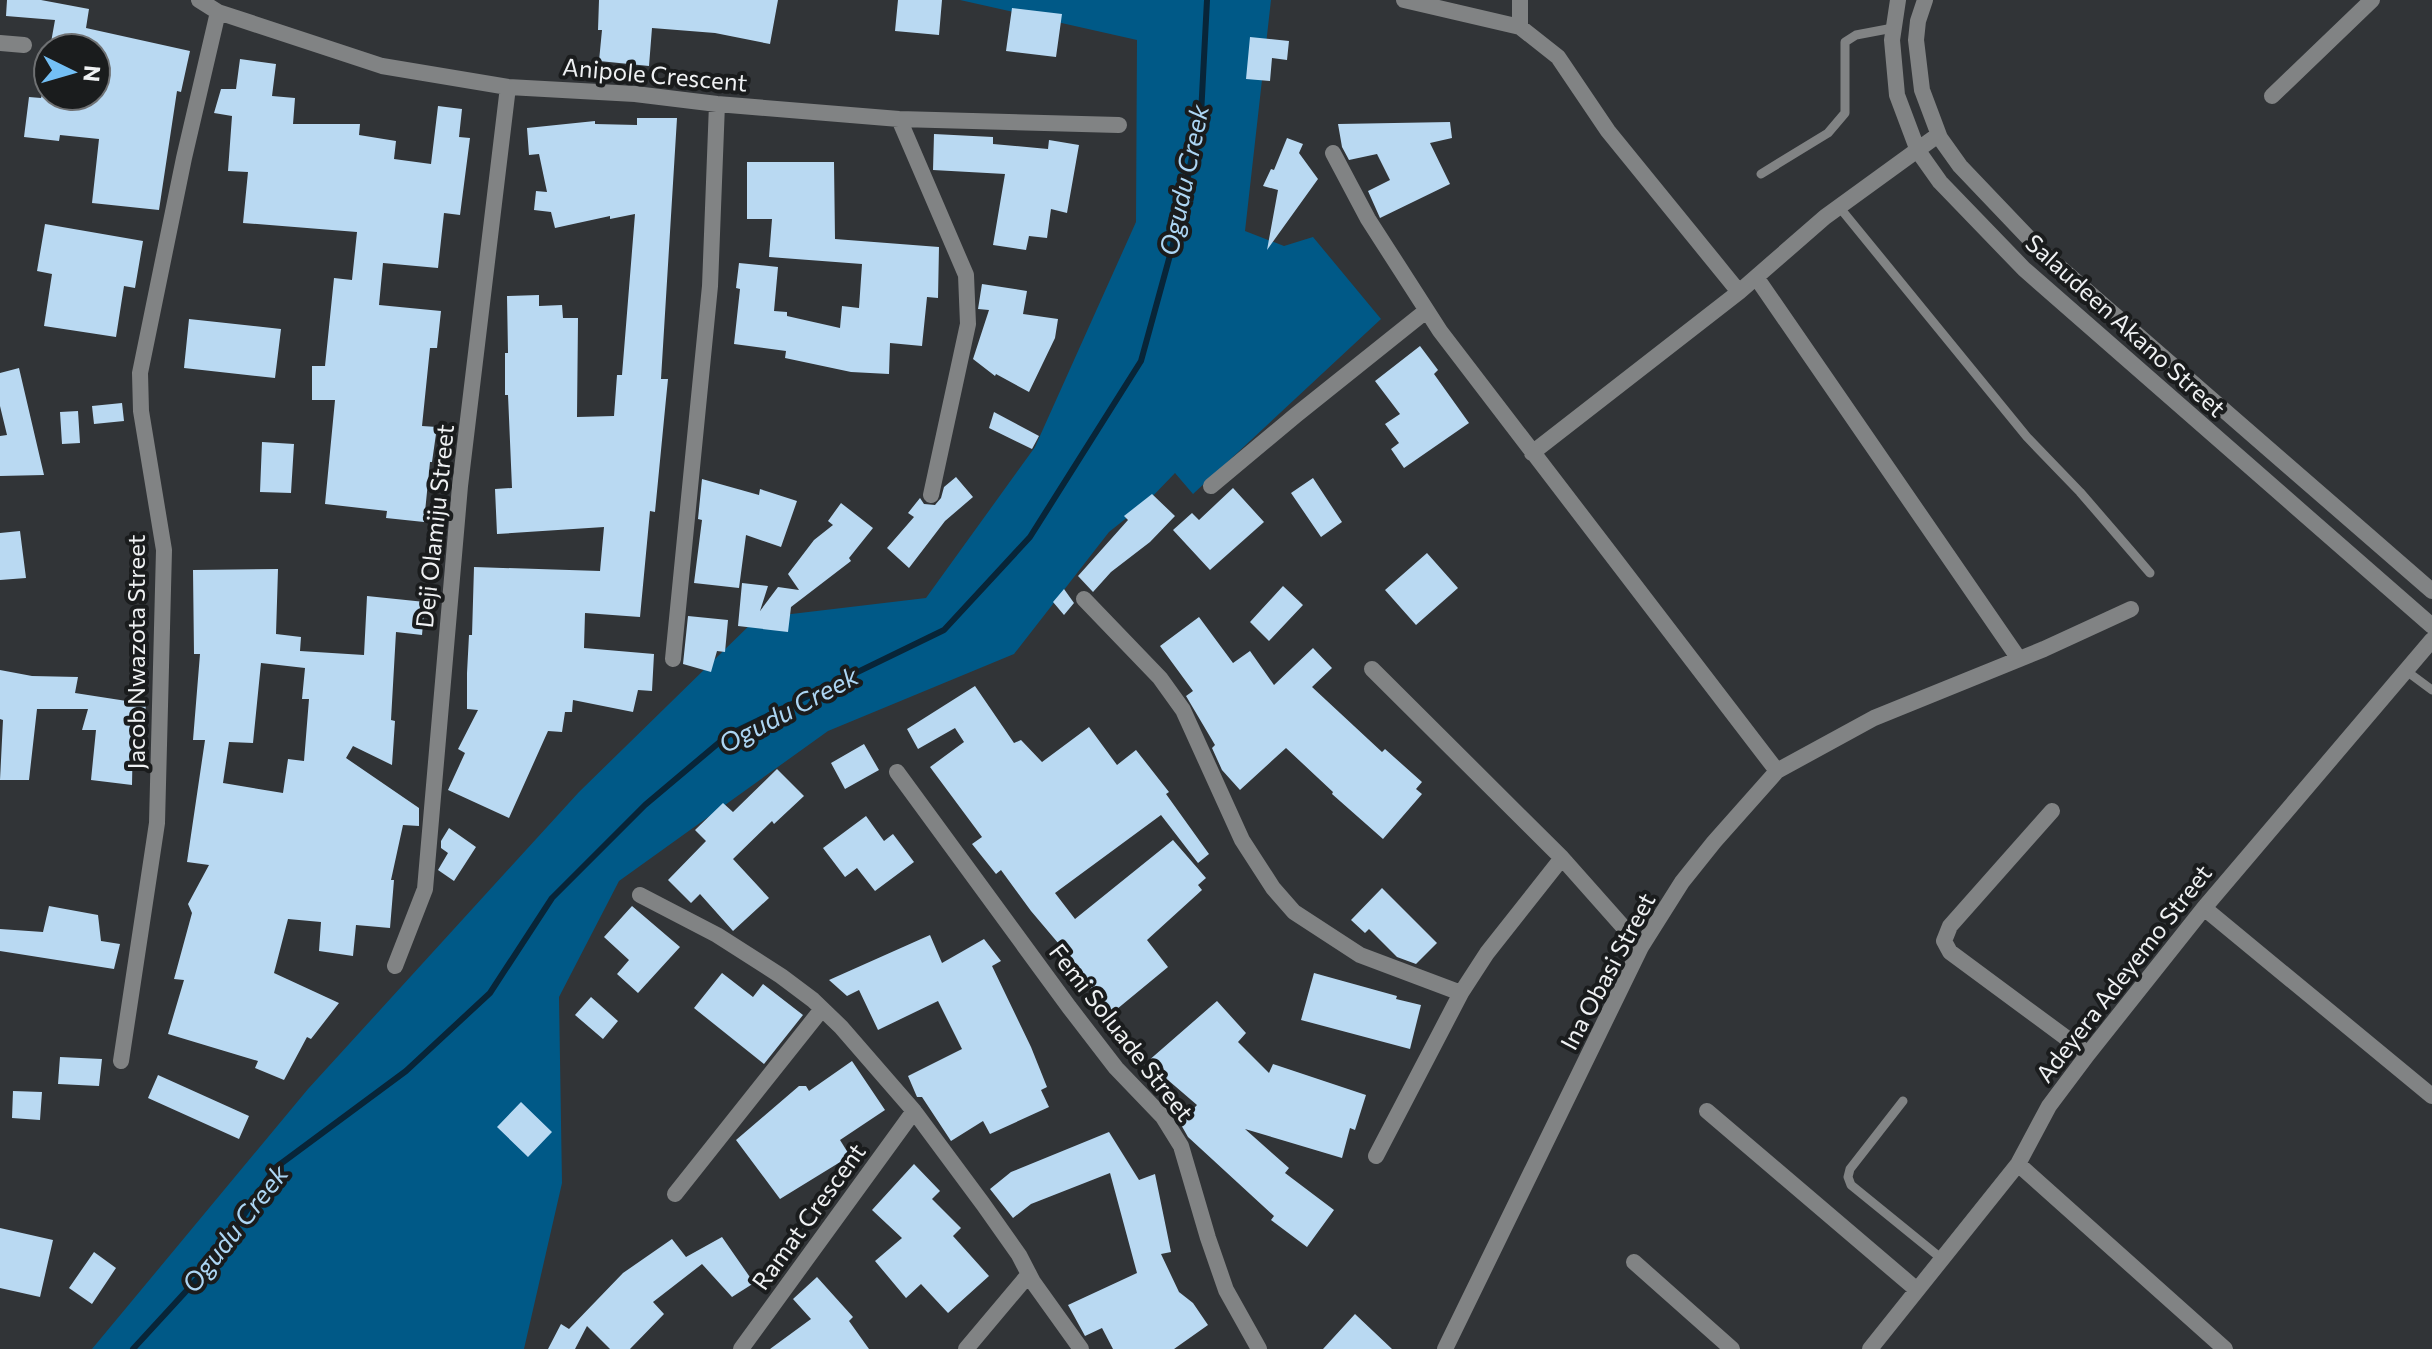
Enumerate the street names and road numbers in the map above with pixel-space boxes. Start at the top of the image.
street label: Anipole Crescent [561,51,749,97]
street label: Salaudeen Akano Street [2020,228,2232,422]
street label: Deji Olamiju Street [409,423,459,629]
street label: Jacob Nwazota Street [121,534,150,770]
street label: Adeyera Adeyemo Street [2029,858,2217,1088]
street label: Ina Obasi Street [1553,887,1661,1054]
street label: Femi Soluade Street [1044,938,1200,1127]
street label: Ramat Crescent [745,1137,871,1295]

